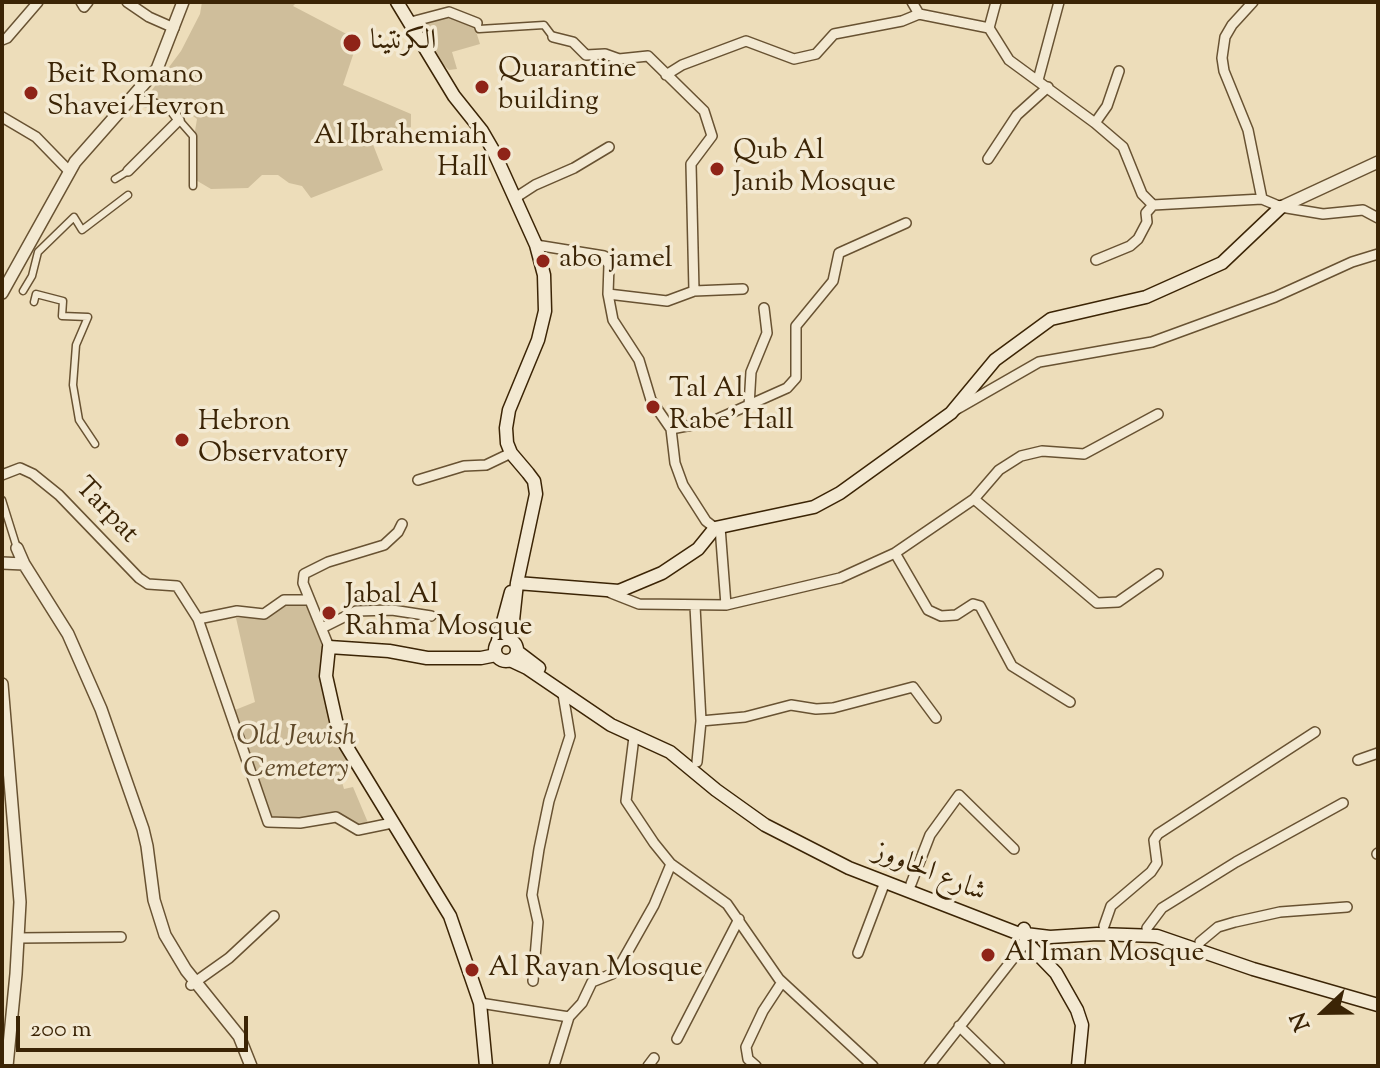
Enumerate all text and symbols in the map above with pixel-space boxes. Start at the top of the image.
place label: الكرنتينا [370,26,436,60]
marker: الكرنتينا [341,32,363,54]
place label: Quarantine building [498,54,637,120]
place label: Beit Romano Shavei Hevron [47,60,225,126]
marker: Quarantine building [473,78,491,96]
marker: Beit Romano Shavei Hevron [22,84,40,102]
place label: Al Ibrahemiah Hall [313,121,488,187]
place label: Qub Al Janib Mosque [733,136,896,202]
marker: Al Ibrahemiah Hall [495,145,513,163]
marker: Qub Al Janib Mosque [708,160,726,178]
place label: abo jamel [559,244,673,278]
marker: abo jamel [534,252,552,270]
place label: Tal Al Rabe' Hall [669,374,794,440]
marker: Tal Al Rabe' Hall [644,398,662,416]
place label: Hebron Observatory [198,407,348,473]
marker: Hebron Observatory [173,431,191,449]
street label: Tarpat [66,472,144,552]
place label: Jabal Al Rahma Mosque [345,580,533,646]
marker: Jabal Al Rahma Mosque [320,604,338,622]
park label: Old Jewish Cemetery [236,722,356,788]
street label: شارع الحاووز [868,836,990,912]
place label: Al Iman Mosque [1004,938,1204,972]
marker: Al Iman Mosque [979,946,997,964]
place label: Al Rayan Mosque [488,953,703,987]
marker: Al Rayan Mosque [463,961,481,979]
north arrow [1284,972,1364,1052]
scale bar [20,1000,252,1050]
text: N [1284,1007,1320,1035]
text: 200 m [30,1013,92,1047]

